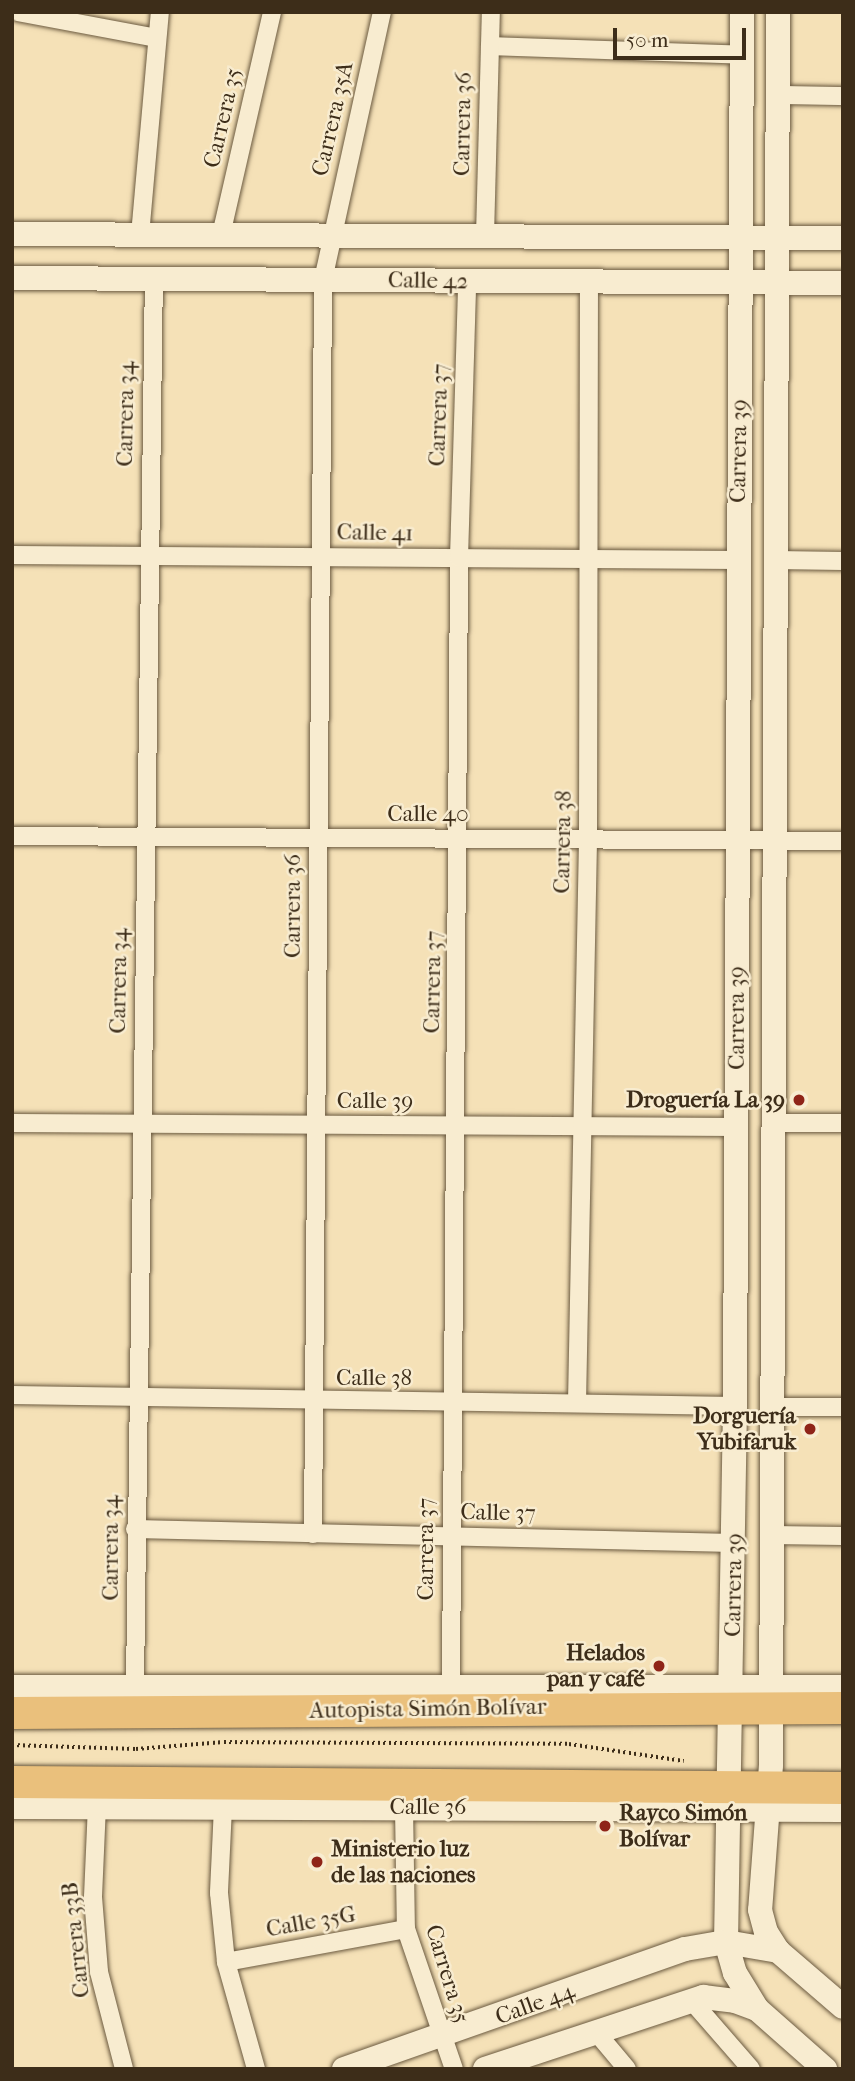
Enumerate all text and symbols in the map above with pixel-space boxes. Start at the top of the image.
scale bar [617,14,750,58]
text: 50 m [626,28,669,52]
street label: Carrera 35A [306,59,360,179]
street label: Carrera 35 [198,65,248,171]
street label: Carrera 36 [448,72,478,176]
street label: Calle 42 [388,267,468,295]
street label: Carrera 34 [111,361,141,467]
street label: Carrera 37 [423,363,455,467]
street label: Carrera 39 [724,399,754,503]
street label: Calle 41 [336,519,414,547]
street label: Carrera 38 [548,790,578,894]
street label: Calle 40 [387,800,469,828]
street label: Carrera 36 [279,854,307,958]
street label: Carrera 34 [104,928,134,1034]
street label: Carrera 37 [418,930,448,1034]
street label: Carrera 39 [723,966,751,1070]
place label: Droguería La 39 [626,1086,785,1114]
street label: Calle 39 [337,1087,413,1115]
marker: Droguería La 39 [791,1092,807,1108]
street label: Calle 38 [336,1364,412,1392]
place label: Dorguería Yubifaruk [693,1402,796,1456]
marker: Dorguería Yubifaruk [802,1421,818,1437]
street label: Carrera 34 [97,1495,125,1601]
street label: Carrera 37 [412,1498,440,1600]
street label: Calle 37 [460,1499,536,1527]
street label: Carrera 39 [719,1533,749,1637]
place label: Helados pan y café [547,1639,645,1693]
marker: Helados pan y café [651,1658,667,1674]
street label: Autopista Simón Bolívar [309,1693,547,1725]
street label: Calle 36 [390,1793,466,1821]
place label: Rayco Simón Bolívar [619,1799,747,1853]
marker: Rayco Simón Bolívar [597,1818,613,1834]
place label: Ministerio luz de las naciones [331,1835,476,1889]
marker: Ministerio luz de las naciones [309,1854,325,1870]
street label: Carrera 33B [56,1881,96,1999]
street label: Calle 35G [264,1901,358,1943]
street label: Carrera 35 [419,1921,475,2027]
street label: Calle 44 [492,1977,578,2031]

